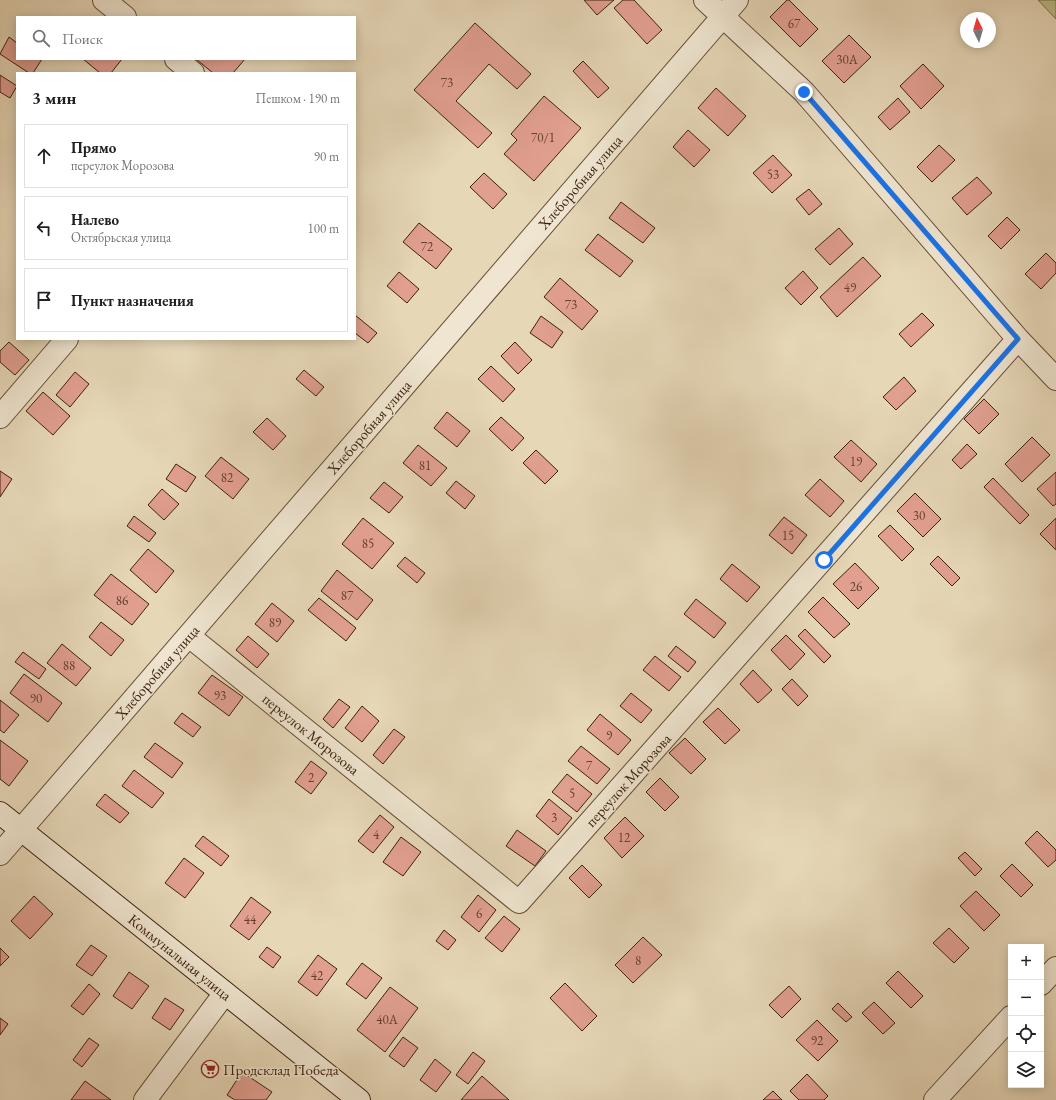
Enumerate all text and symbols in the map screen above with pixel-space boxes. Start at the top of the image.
north arrow [960,12,996,48]
house number: 67 [788,15,801,32]
search box [16,16,356,60]
icon: search [30,27,52,49]
text: Поиск [62,29,103,48]
house number: 30А [836,51,859,68]
house number: 73 [441,74,453,91]
route end [795,83,813,101]
text: 3 мин [32,87,76,109]
text: Пешком · 190 m [256,90,340,107]
house number: 70/1 [531,129,555,146]
street label: Хлеборобная улица [533,131,626,234]
text: Прямо [71,138,116,157]
icon: ahead [33,145,55,167]
text: 90 m [314,148,339,165]
text: переулок Морозова [71,157,174,174]
house number: 53 [767,166,779,183]
text: Налево [71,210,119,229]
icon: left [33,217,55,239]
text: 100 m [308,220,339,237]
text: Октябрьская улица [71,229,171,246]
house number: 72 [421,238,434,255]
house number: 49 [844,279,857,296]
icon: arrive [33,289,55,311]
text: Пункт назначения [71,291,194,310]
house number: 73 [565,296,577,313]
street label: Хлеборобная улица [322,376,415,479]
house number: 19 [850,453,863,470]
house number: 81 [419,457,431,474]
house number: 82 [221,469,234,486]
house number: 30 [913,507,925,524]
house number: 15 [782,527,794,544]
house number: 85 [362,535,374,552]
route start [815,551,833,569]
house number: 26 [850,578,862,595]
house number: 87 [341,587,354,604]
house number: 86 [116,592,128,609]
house number: 89 [269,614,282,631]
street label: Хлеборобная улица [110,621,203,724]
house number: 88 [63,657,75,674]
house number: 93 [214,687,226,704]
street label: переулок Морозова [259,689,363,779]
house number: 90 [30,690,42,707]
house number: 9 [606,727,613,744]
street label: переулок Морозова [581,729,675,831]
house number: 7 [586,757,593,774]
house number: 2 [308,769,315,786]
house number: 5 [569,785,575,802]
house number: 3 [551,809,557,826]
house number: 4 [373,826,380,843]
house number: 12 [618,829,631,846]
house number: 6 [476,905,482,922]
street label: Коммунальная улица [124,909,236,1005]
house number: 44 [244,911,257,928]
map controls [1008,944,1044,1088]
button: + [1008,944,1044,980]
house number: 8 [635,952,641,969]
house number: 42 [311,967,324,984]
button: − [1008,980,1044,1016]
house number: 40А [376,1011,399,1028]
button: locate [1008,1016,1044,1052]
house number: 92 [811,1032,824,1049]
button: layers [1008,1052,1044,1088]
supermarket icon: Продсклад Победа [200,1059,220,1079]
place label: Продсклад Победа [223,1060,339,1079]

